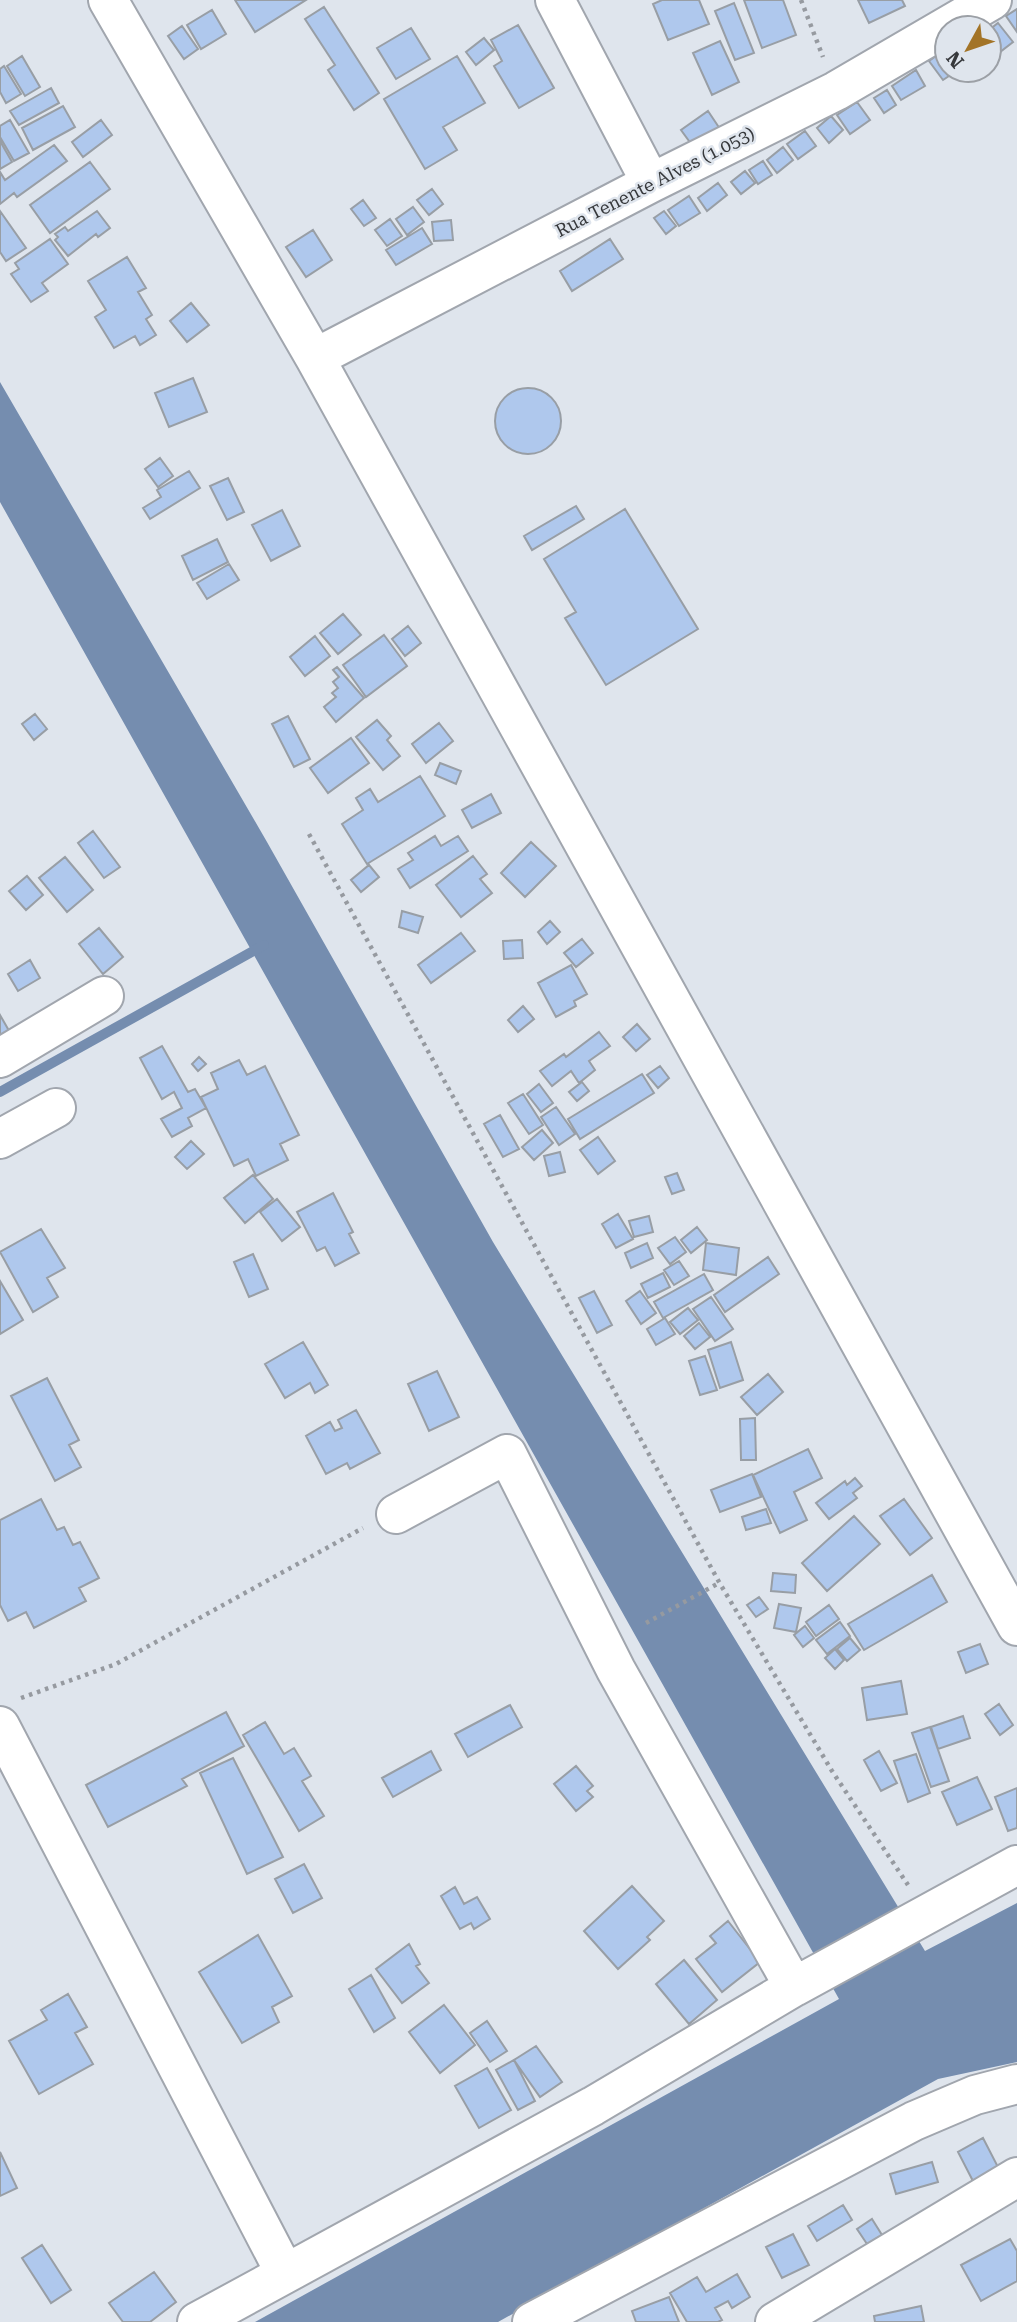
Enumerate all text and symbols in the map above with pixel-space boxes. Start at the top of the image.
north arrow [933,14,1003,84]
text: N [942,46,969,73]
street label: Rua Tenente Alves (1.053) [552,122,758,241]

